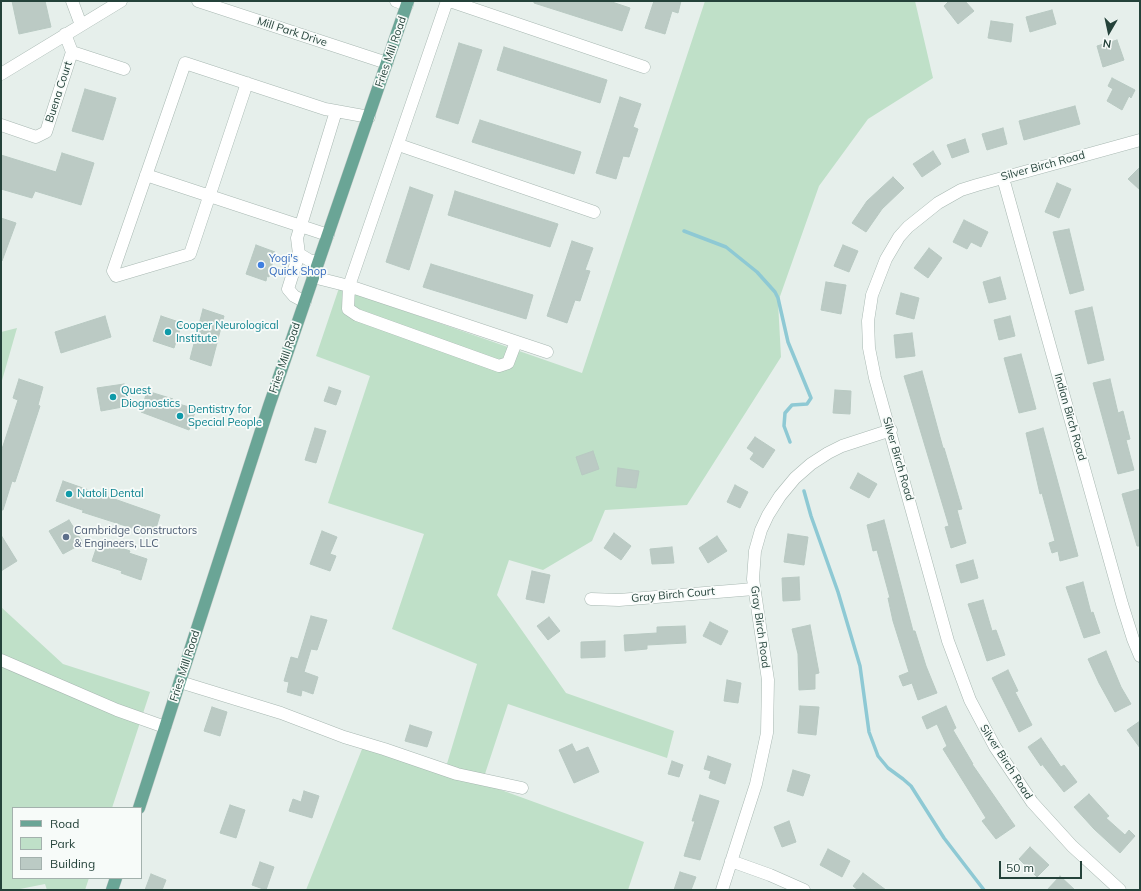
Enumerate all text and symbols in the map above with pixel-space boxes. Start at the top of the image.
north arrow [1089,12,1129,52]
street label: Mill Park Drive [255,14,329,50]
street label: Fries Mill Road [373,15,409,89]
text: N [1102,36,1112,51]
street label: Buena Court [43,60,75,124]
street label: Silver Birch Road [1000,148,1086,184]
place label: Yogi's Quick Shop [269,252,327,278]
marker: Yogi's Quick Shop [256,260,266,270]
place label: Cooper Neurological Institute [176,319,279,345]
street label: Fries Mill Road [267,321,303,395]
marker: Cooper Neurological Institute [163,327,173,337]
street label: Indian Birch Road [1051,372,1089,462]
place label: Quest Diognostics [121,384,180,410]
marker: Quest Diognostics [108,392,118,402]
place label: Dentistry for Special People [188,403,262,429]
marker: Dentistry for Special People [175,411,185,421]
street label: Silver Birch Road [880,416,916,502]
place label: Natoli Dental [77,487,144,501]
marker: Natoli Dental [64,489,74,499]
place label: Cambridge Constructors & Engineers, LLC [74,524,197,550]
marker: Cambridge Constructors & Engineers, LLC [61,532,71,542]
street label: Gray Birch Court [631,585,715,605]
street label: Gray Birch Road [748,585,772,669]
street label: Fries Mill Road [167,629,203,703]
street label: Silver Birch Road [977,722,1035,802]
legend [12,807,142,879]
text: Road [50,816,79,831]
text: Park [50,836,75,851]
scale bar [1001,853,1084,879]
text: Building [50,856,95,871]
text: 50 m [1006,860,1034,875]

